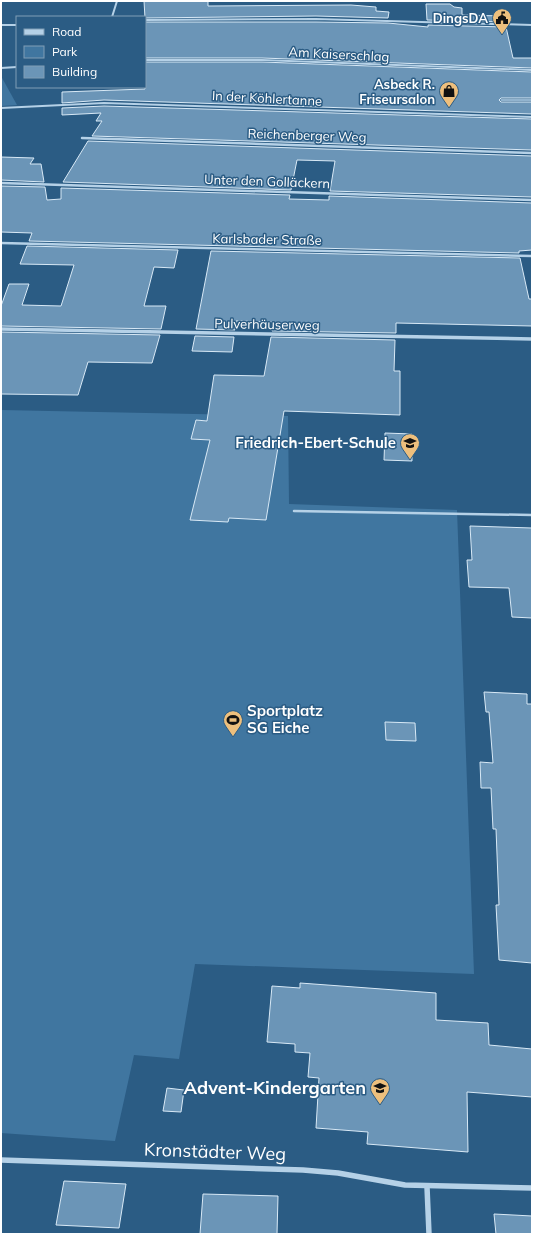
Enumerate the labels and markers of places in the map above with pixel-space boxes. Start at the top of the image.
public building icon: DingsDA [491,7,513,35]
place label: DingsDA [433,10,488,26]
place label: Asbeck R. Friseursalon [359,76,435,107]
shop icon: Asbeck R. Friseursalon [438,80,460,108]
school or university icon: Friedrich-Ebert-Schule [399,432,421,460]
place label: Friedrich-Ebert-Schule [235,433,396,452]
place label: Sportplatz SG Eiche [247,701,323,737]
sports icon: Sportplatz SG Eiche [222,709,244,737]
place label: Advent-Kindergarten [184,1076,366,1099]
school or university icon: Advent-Kindergarten [369,1077,391,1105]

